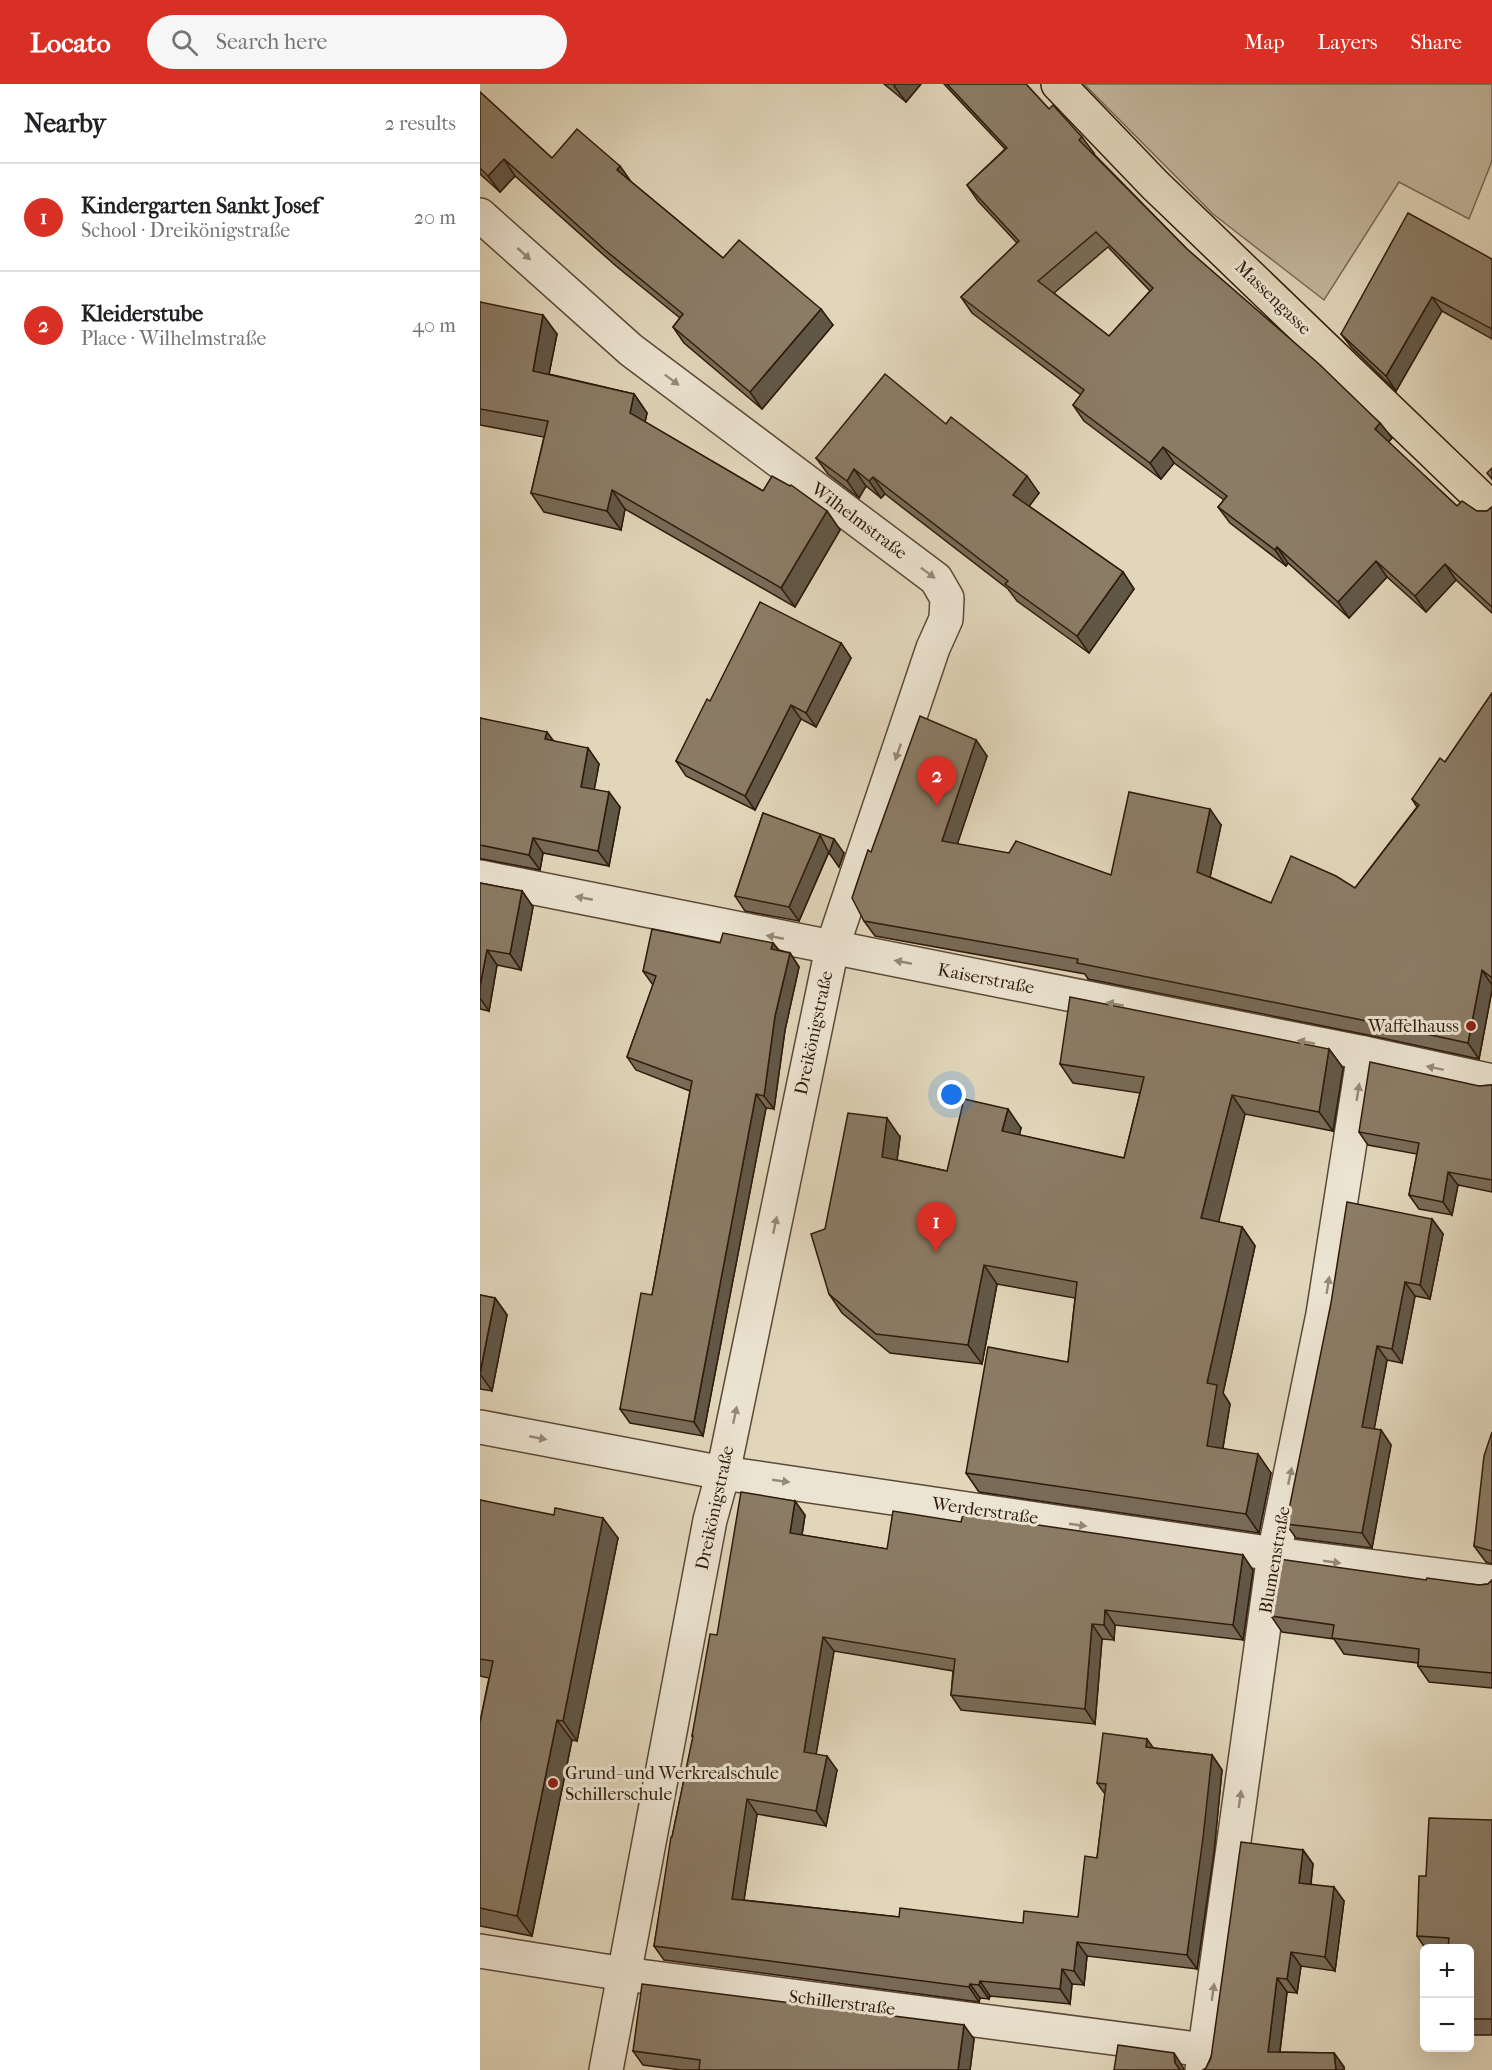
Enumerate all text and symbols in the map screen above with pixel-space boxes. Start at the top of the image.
search box [147,15,567,69]
text: Locato [30,26,111,59]
icon: search [168,26,201,59]
text: Search here [216,29,327,55]
text: Map [1244,30,1285,54]
text: Layers [1318,30,1377,54]
text: Share [1410,30,1462,54]
text: Nearby [24,108,106,139]
text: 2 results [385,112,456,135]
text: Kindergarten Sankt Josef [81,193,319,219]
text: 1 [40,206,47,229]
text: 20 m [414,206,456,229]
text: School · Dreikönigstraße [81,219,290,242]
one-way arrow [516,247,531,261]
street label: Massengasse [1231,257,1315,340]
text: Kleiderstube [81,301,203,327]
text: 2 [38,314,49,337]
text: 40 m [412,314,456,337]
text: Place · Wilhelmstraße [81,327,266,350]
one-way arrow [664,374,679,386]
street label: Wilhelmstraße [806,478,911,564]
one-way arrow [921,567,936,579]
one-way arrow [892,744,902,762]
pin: 2 [918,756,956,806]
one-way arrow [574,893,593,902]
one-way arrow [765,932,784,941]
one-way arrow [893,957,912,966]
street label: Kaiserstraße [936,959,1036,999]
street label: Dreikönigstraße [791,969,837,1097]
one-way arrow [1105,999,1124,1008]
place label: Waffelhauss [1367,1016,1459,1037]
marker: Waffelhauss [1464,1019,1478,1033]
one-way arrow [1297,1036,1316,1046]
one-way arrow [1426,1063,1444,1073]
your location [937,1080,966,1109]
one-way arrow [1353,1083,1362,1102]
pin: 1 [916,1202,956,1252]
one-way arrow [770,1215,780,1234]
one-way arrow [1323,1276,1332,1295]
one-way arrow [731,1406,740,1425]
one-way arrow [528,1434,547,1443]
street label: Dreikönigstraße [692,1444,738,1572]
one-way arrow [1286,1467,1295,1486]
one-way arrow [771,1477,790,1486]
street label: Werderstraße [930,1493,1040,1529]
street label: Blumenstraße [1255,1505,1295,1615]
one-way arrow [1068,1521,1087,1530]
one-way arrow [1323,1557,1342,1567]
place label: Grund- und Werkrealschule Schillerschule [565,1763,779,1805]
marker: Grund- und Werkrealschule Schillerschule [546,1776,560,1790]
one-way arrow [1235,1789,1244,1808]
map controls [1420,1944,1474,2052]
button: + [1420,1944,1474,1998]
one-way arrow [1208,1983,1217,2002]
street label: Schillerstraße [788,1986,896,2020]
button: − [1420,1998,1474,2052]

